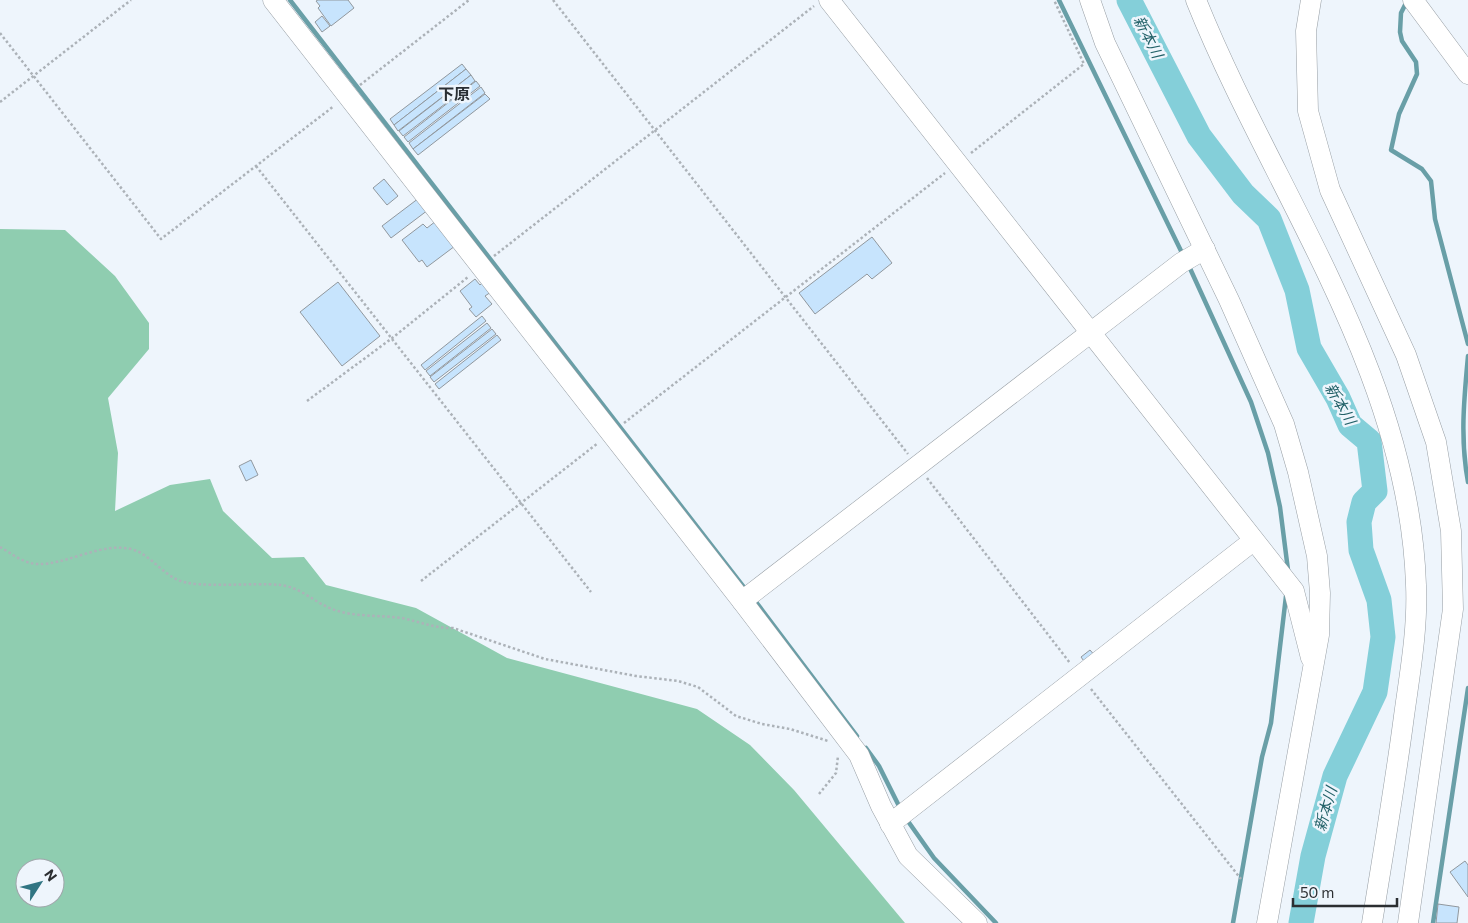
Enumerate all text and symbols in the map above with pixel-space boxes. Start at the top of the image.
water label: 新本川 [1131,12,1168,62]
district label: 下原 [438,84,470,103]
water label: 新本川 [1322,380,1361,429]
water label: 新本川 [1310,783,1340,833]
north arrow [15,858,65,908]
text: N [41,866,61,884]
scale bar [1293,876,1397,908]
text: 50 m [1300,883,1334,901]

